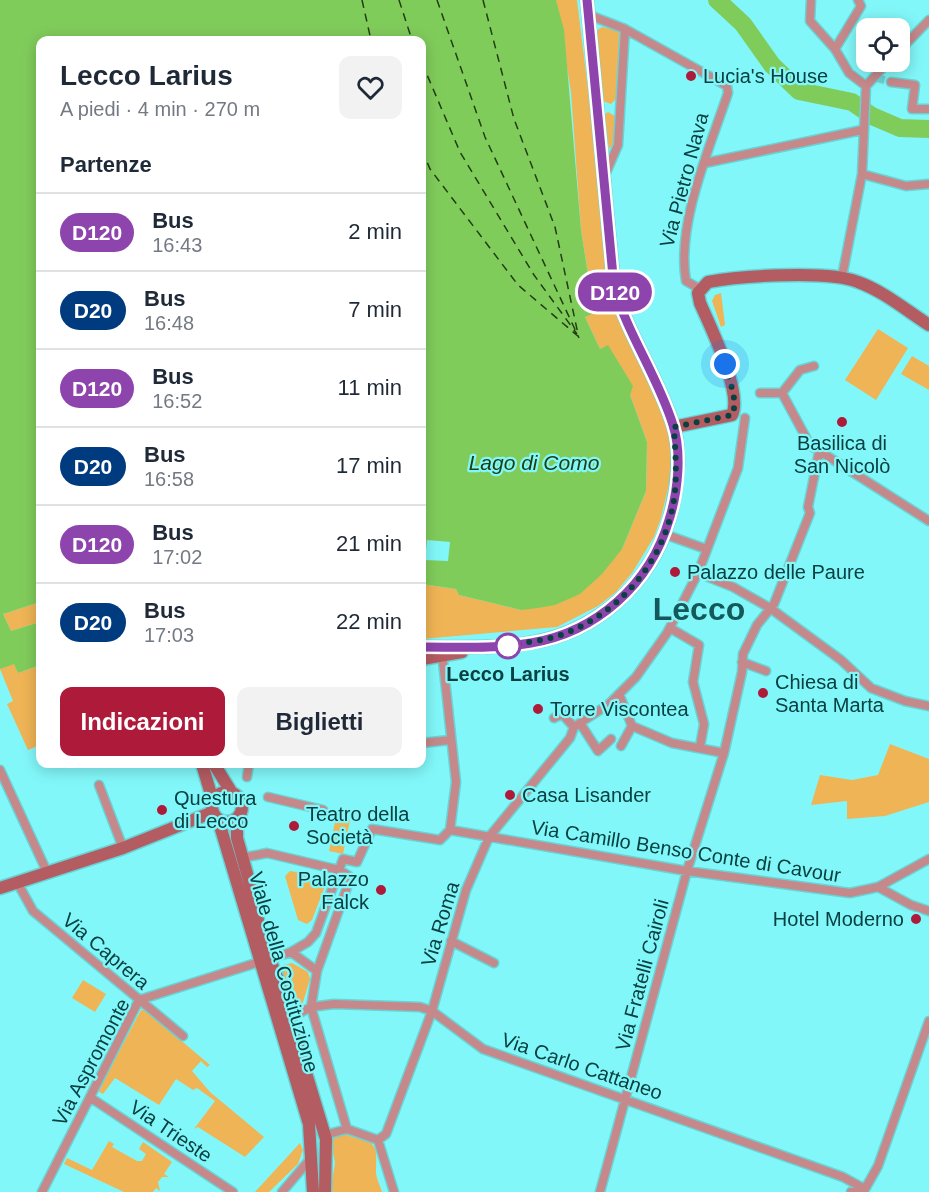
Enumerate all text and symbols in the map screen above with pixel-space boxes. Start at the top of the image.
map controls [856,18,910,72]
button: locate [856,18,910,72]
button: heart [339,56,402,119]
text: Lecco Larius [60,60,233,91]
place label: Lucia's House [703,65,828,87]
marker: Lucia's House [684,69,698,83]
text: A piedi · 4 min · 270 m [60,98,260,120]
street label: Via Pietro Nava [655,109,713,250]
text: Partenze [60,152,152,177]
text: Bus [152,208,194,233]
text: 2 min [348,219,402,244]
text: D120 [72,221,122,244]
text: 16:43 [152,234,202,256]
line badge: D120 [573,272,657,312]
text: D120 [590,281,640,304]
text: Bus [144,286,186,311]
text: 7 min [348,297,402,322]
text: D20 [74,299,112,322]
text: 16:48 [144,312,194,334]
your location [710,349,740,379]
text: Bus [152,364,194,389]
text: 11 min [338,375,402,400]
text: D120 [72,377,122,400]
text: 16:52 [152,390,202,412]
marker: Basilica di San Nicolò [835,415,849,429]
place label: Basilica di San Nicolò [794,432,890,477]
text: Bus [144,442,186,467]
water label: Lago di Como [469,451,600,474]
text: 17 min [336,453,402,478]
text: D20 [74,455,112,478]
text: 16:58 [144,468,194,490]
text: Bus [152,520,194,545]
text: 21 min [336,531,402,556]
text: D120 [72,533,122,556]
text: 17:02 [152,546,202,568]
place label: Palazzo delle Paure [687,561,865,583]
marker: Palazzo delle Paure [668,565,682,579]
district label: Lecco [653,591,745,627]
text: Bus [144,598,186,623]
text: 22 min [336,609,402,634]
text: D20 [74,611,112,634]
text: 17:03 [144,624,194,646]
marker: Lecco Larius [495,633,521,659]
place label: Lecco Larius [446,663,570,685]
place label: Chiesa di Santa Marta [775,671,885,716]
marker: Chiesa di Santa Marta [756,686,770,700]
button: Indicazioni [60,687,225,756]
button: Biglietti [237,687,402,756]
place label: Torre Viscontea [550,698,689,720]
marker: Torre Viscontea [531,702,545,716]
place label: Casa Lisander [522,784,651,806]
place label: Questura di Lecco [174,787,257,832]
marker: Casa Lisander [503,788,517,802]
marker: Questura di Lecco [155,803,169,817]
place label: Teatro della Società [306,803,410,848]
street label: Via Camillo Benso Conte di Cavour [530,816,843,886]
marker: Teatro della Società [287,819,301,833]
place label: Palazzo Falck [298,868,370,913]
street label: Viale della Costituzione [245,869,323,1075]
street label: Via Roma [417,878,464,969]
marker: Palazzo Falck [374,883,388,897]
street label: Via Fratelli Cairoli [611,897,673,1053]
street label: Via Caprera [58,908,154,994]
place label: Hotel Moderno [773,908,904,930]
marker: Hotel Moderno [909,912,923,926]
street label: Via Aspromonte [48,995,134,1129]
street label: Via Carlo Cattaneo [499,1028,665,1104]
street label: Via Trieste [126,1096,216,1166]

